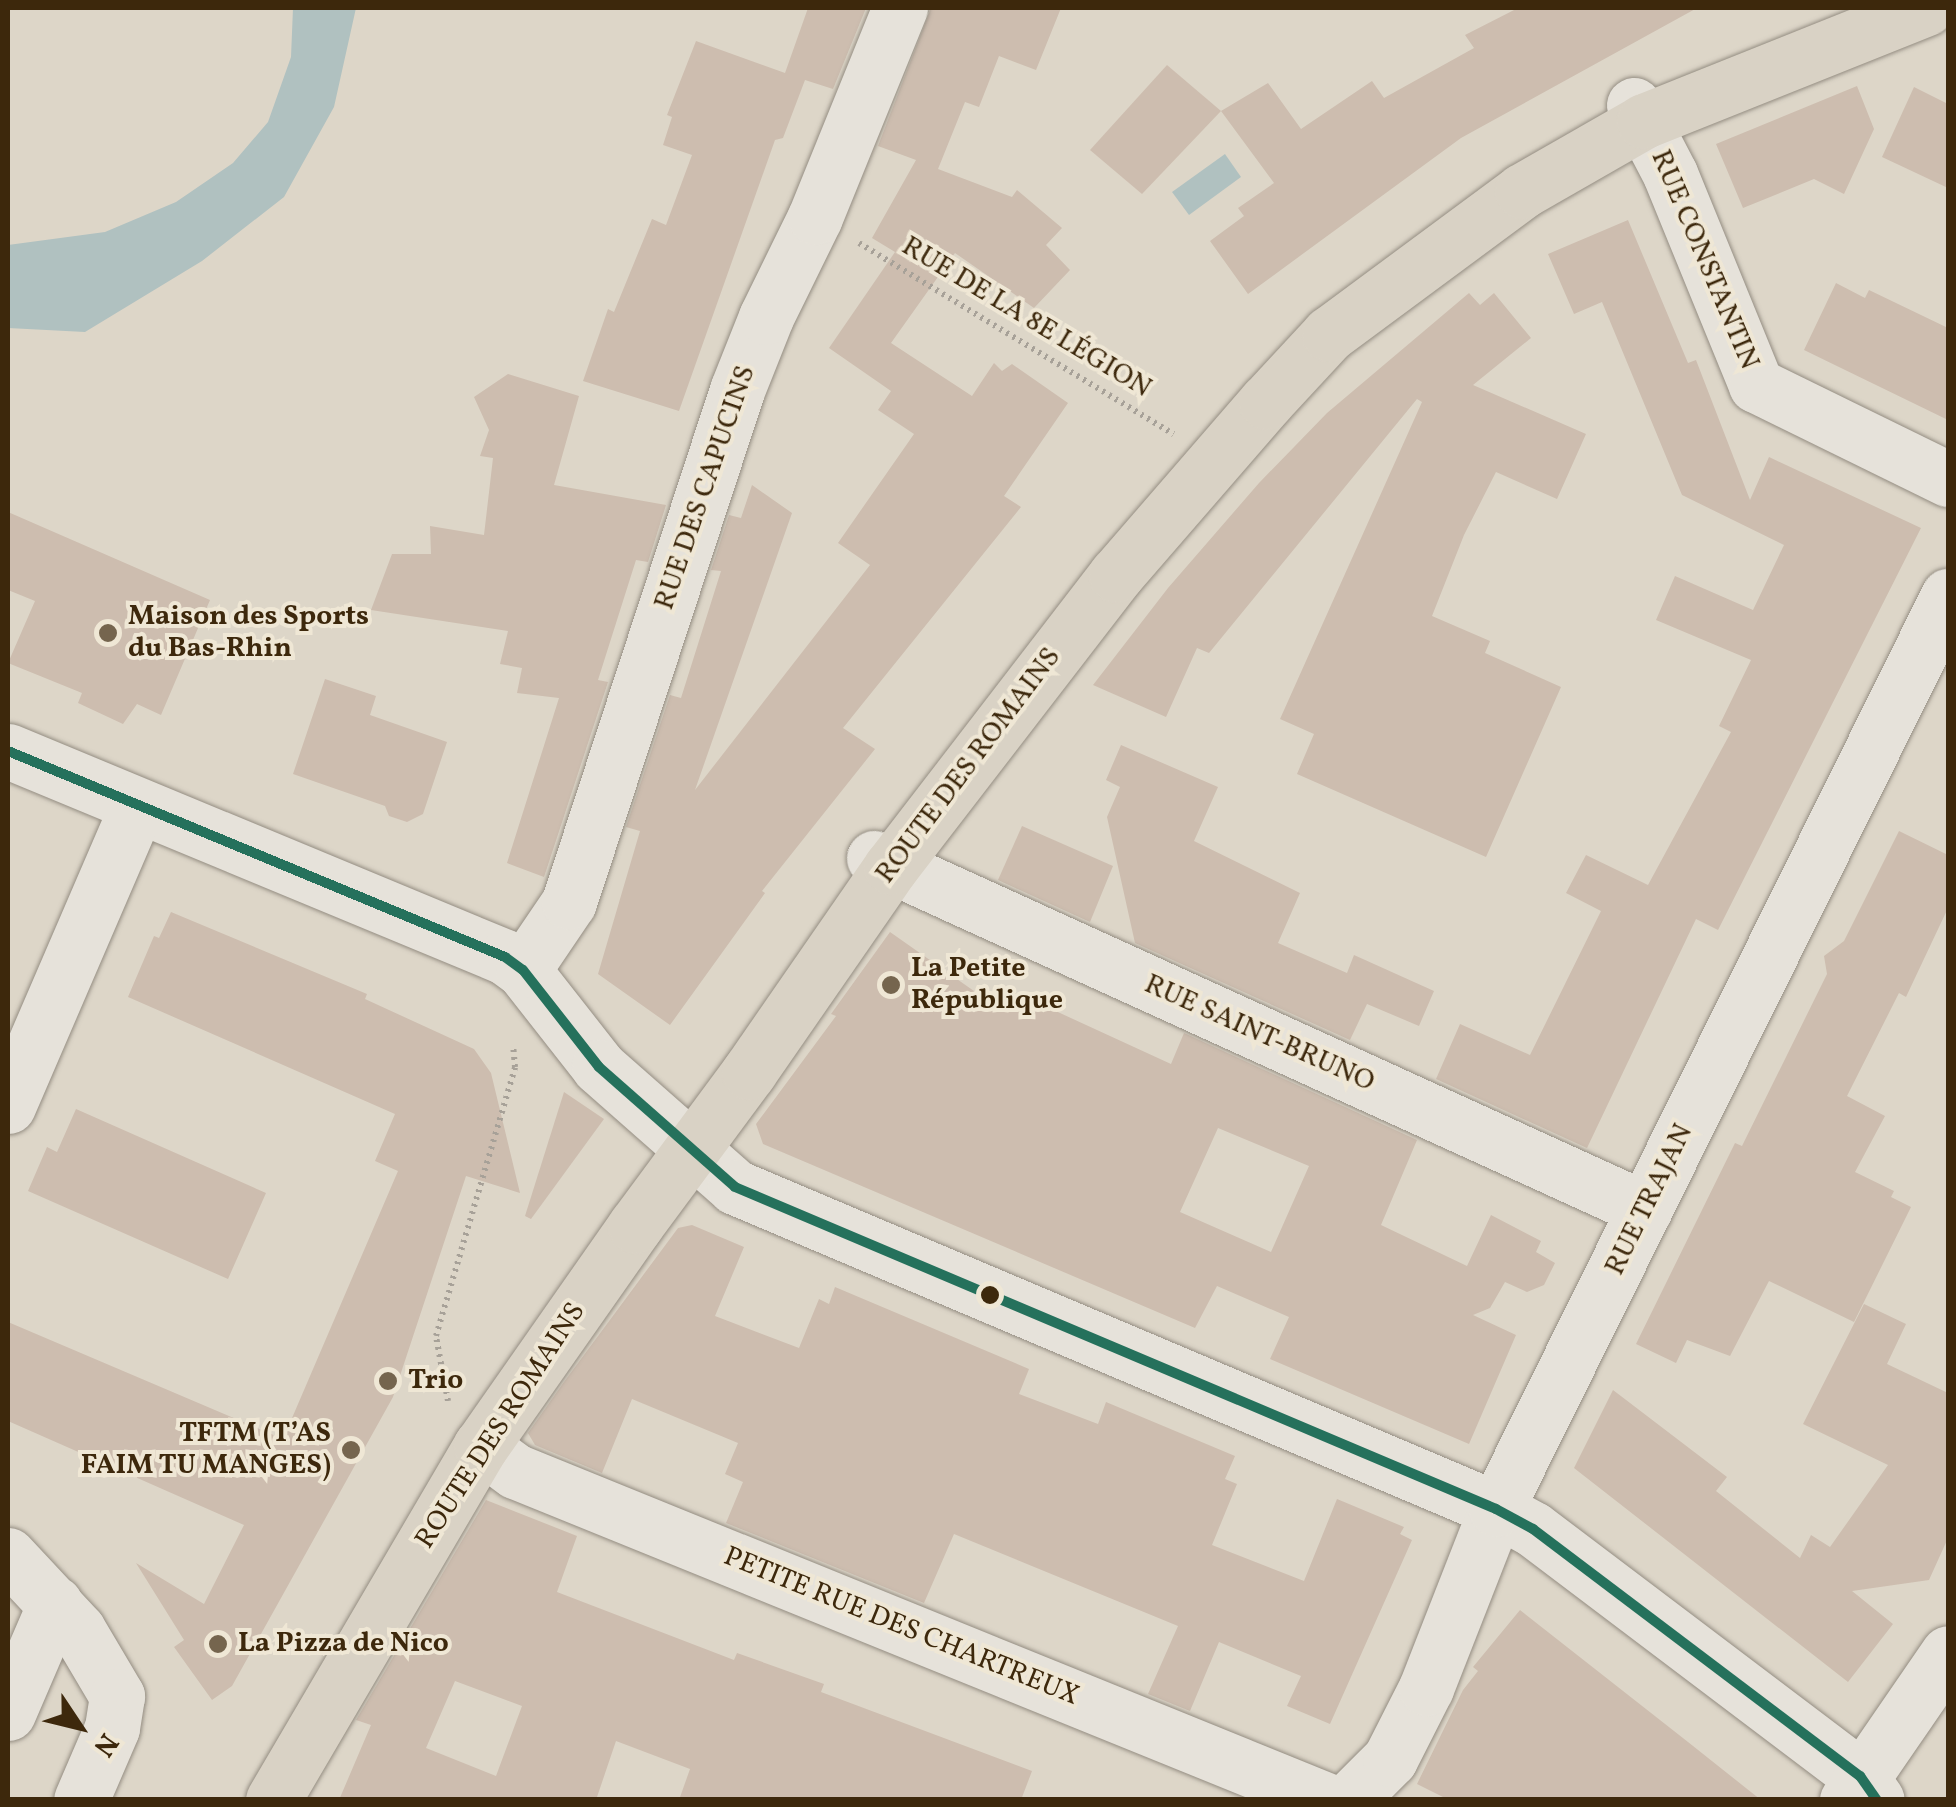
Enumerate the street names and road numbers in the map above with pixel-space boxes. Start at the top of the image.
street label: RUE CONSTANTIN [1643,145,1765,375]
street label: RUE DE LA 8E LÉGION [895,230,1157,406]
street label: RUE DES CAPUCINS [648,362,764,614]
street label: ROUTE DES ROMAINS [869,641,1069,891]
street label: RUE SAINT-BRUNO [1139,968,1379,1100]
street label: RUE TRAJAN [1599,1119,1701,1281]
street label: ROUTE DES ROMAINS [409,1297,593,1555]
street label: PETITE RUE DES CHARTREUX [719,1540,1083,1714]

